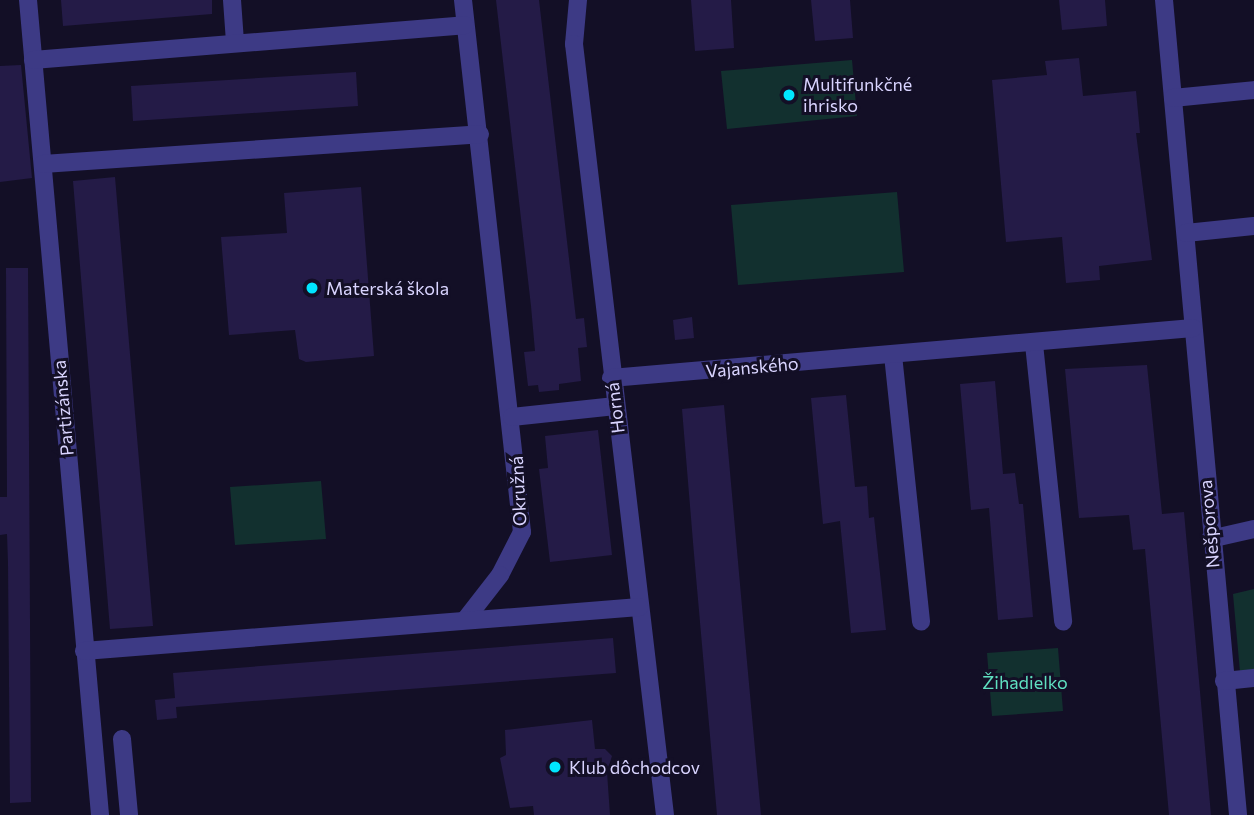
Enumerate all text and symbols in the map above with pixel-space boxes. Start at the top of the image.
place label: Multifunkčné ihrisko [803,74,912,116]
marker: Multifunkčné ihrisko [781,87,797,103]
place label: Materská škola [326,277,449,299]
marker: Materská škola [304,280,320,296]
street label: Vajanského [705,352,799,382]
street label: Partizánska [48,359,78,457]
street label: Horná [601,381,629,435]
street label: Okružná [505,455,531,527]
street label: Nešporova [1194,479,1224,569]
park label: Žihadielko [982,671,1068,693]
place label: Klub dôchodcov [569,756,700,778]
marker: Klub dôchodcov [547,759,563,775]

